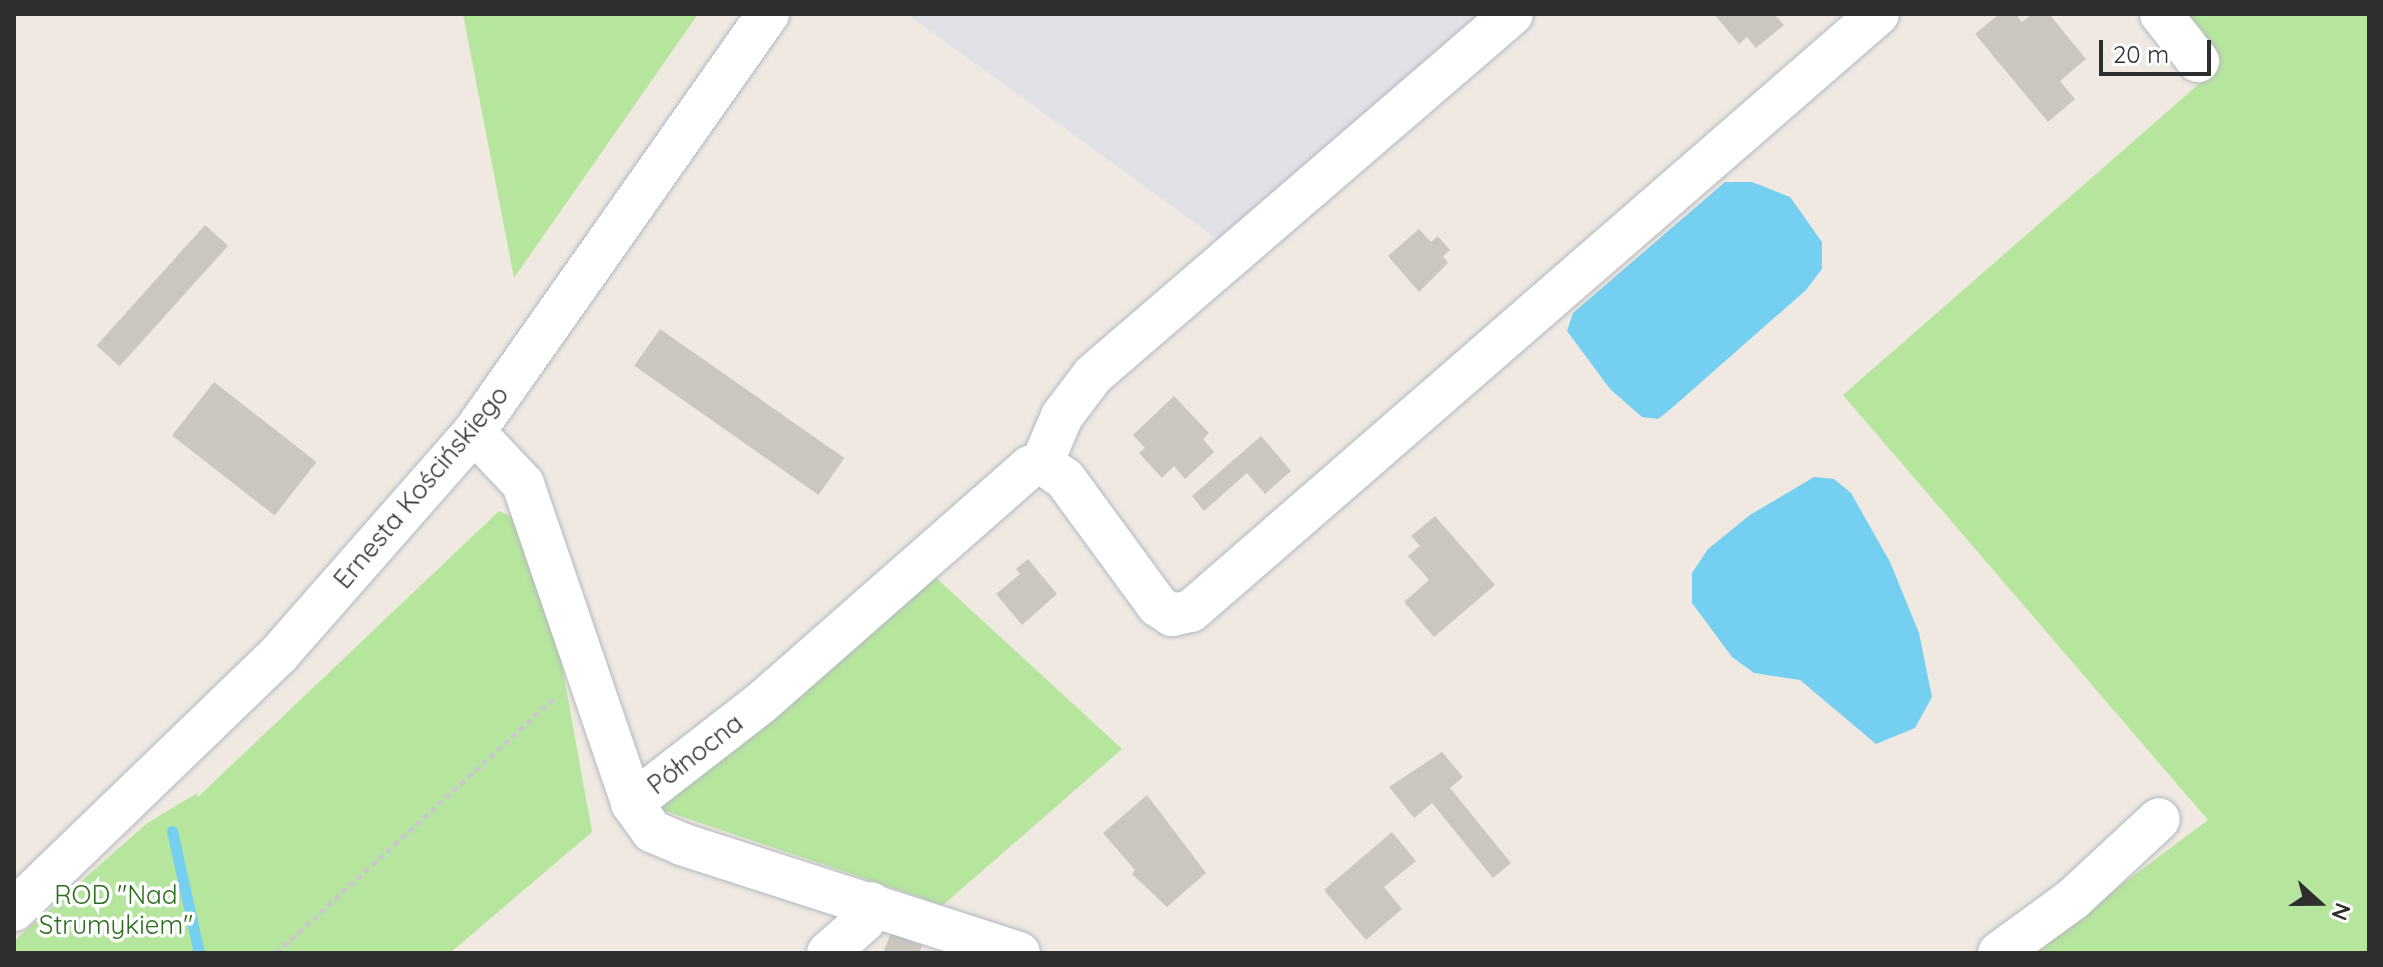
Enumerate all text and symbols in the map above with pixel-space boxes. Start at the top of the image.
scale bar [2103,24,2215,74]
text: 20 m [2113,39,2169,69]
street label: Ernesta Kościńskiego [327,379,515,595]
street label: Północna [641,707,749,801]
north arrow [2279,863,2359,943]
park label: ROD "Nad Strumykiem" [39,879,193,940]
text: N [2325,899,2357,924]

